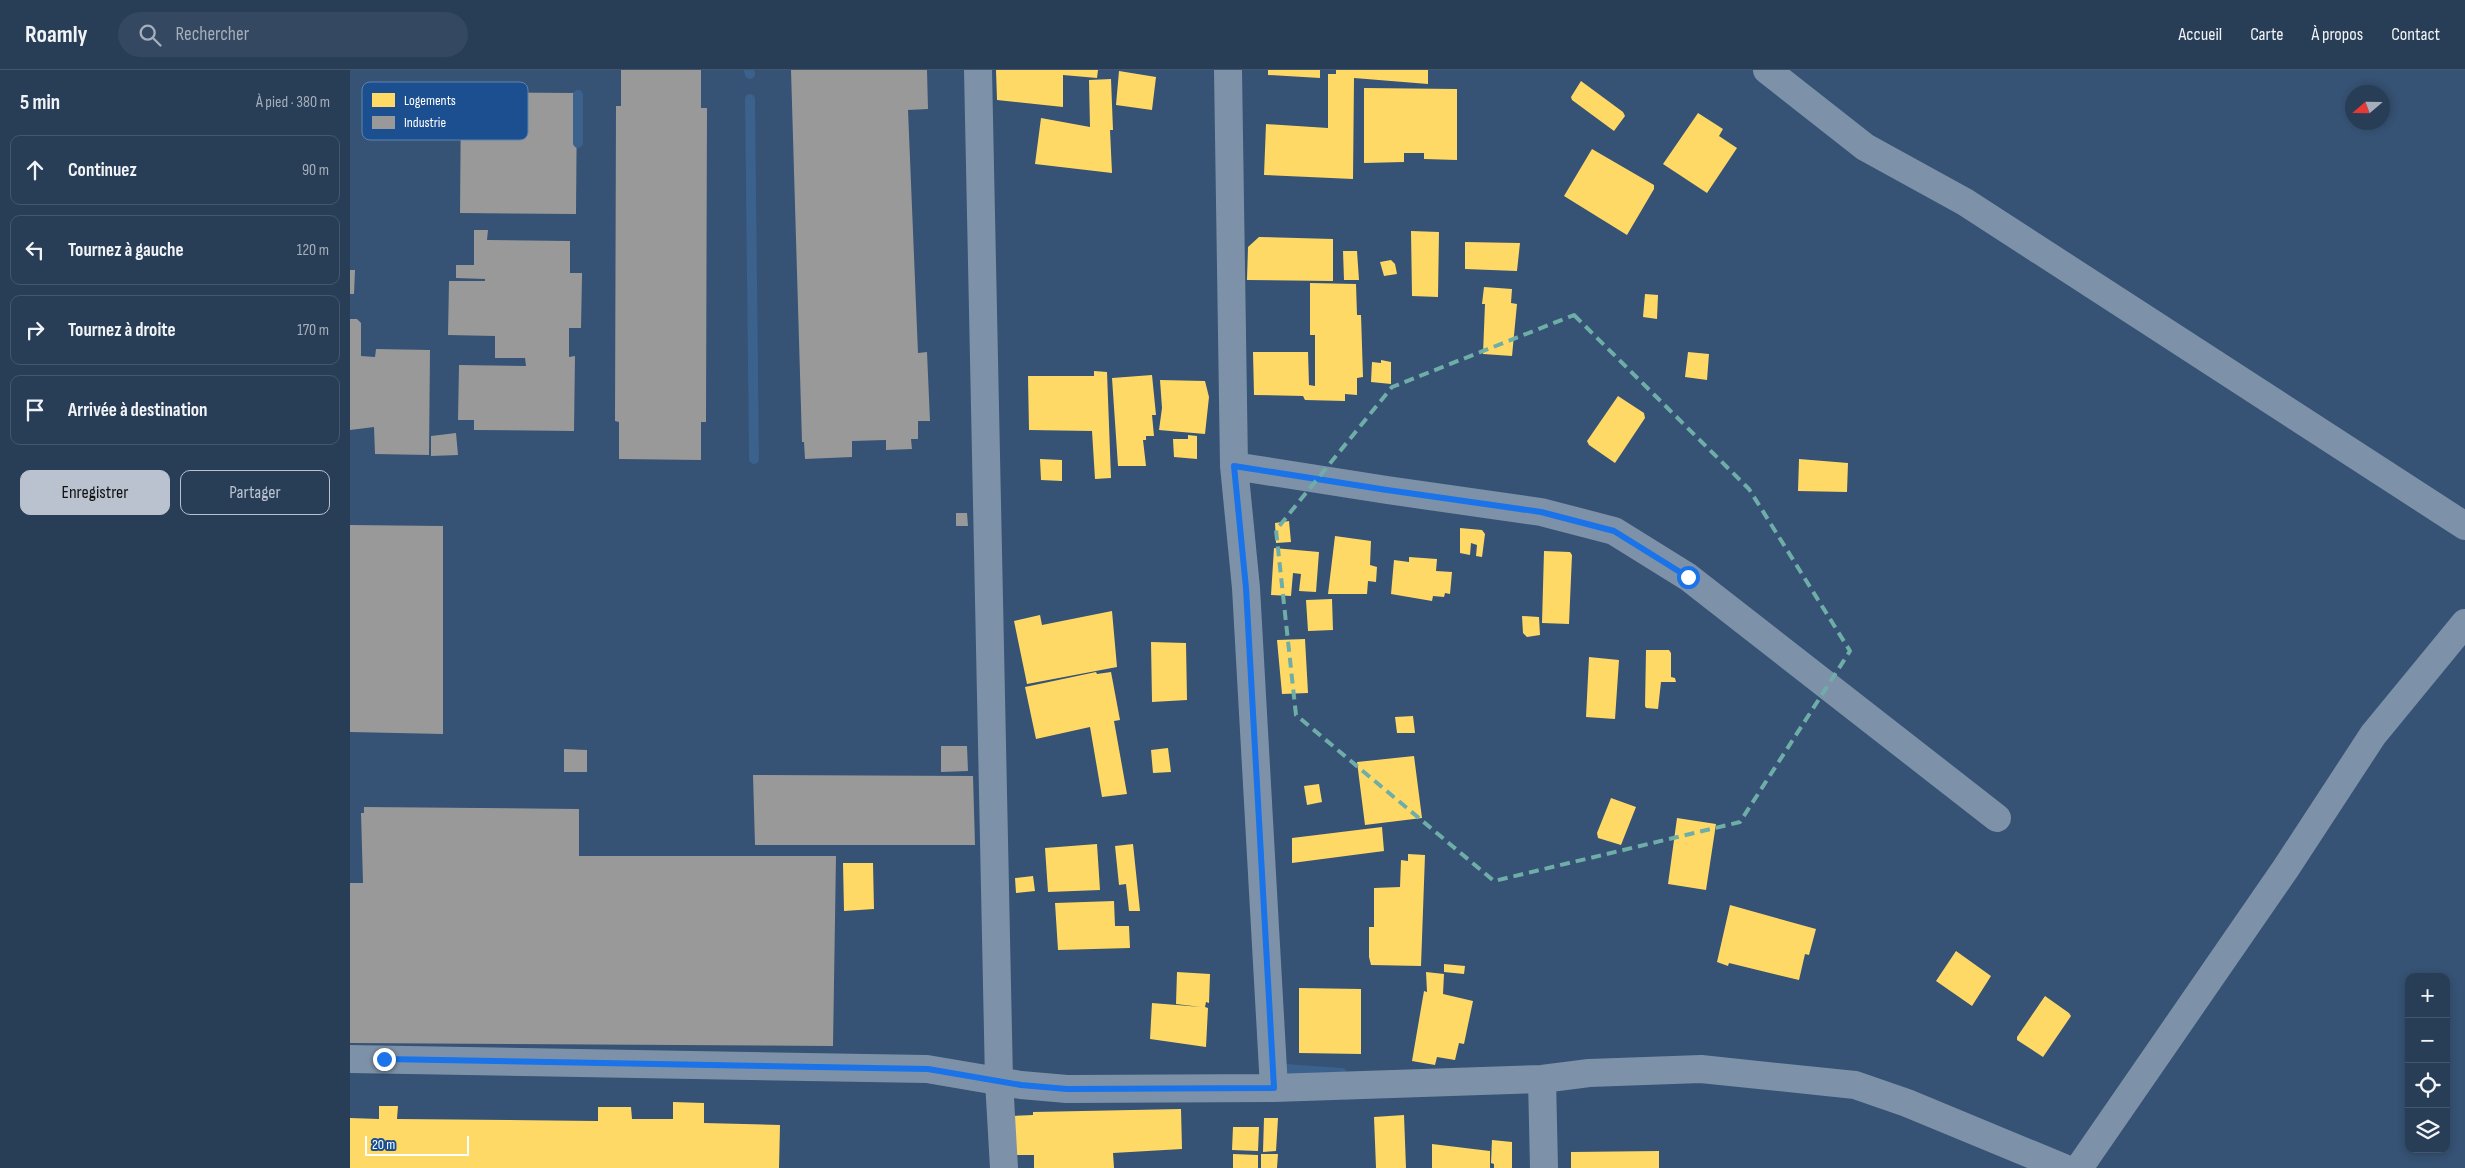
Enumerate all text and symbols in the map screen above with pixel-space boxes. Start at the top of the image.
search box [118,12,468,57]
text: Roamly [25,20,88,49]
icon: search [136,21,164,49]
text: Rechercher [176,23,249,46]
text: Accueil [2178,24,2222,45]
text: Carte [2250,24,2283,45]
text: À propos [2311,24,2363,45]
text: Contact [2391,24,2440,45]
legend [362,82,528,140]
north arrow [2345,85,2390,130]
text: 5 min [20,90,60,115]
text: Logements [404,92,456,109]
text: À pied · 380 m [256,93,330,112]
text: Industrie [404,114,446,131]
icon: ahead [21,156,49,184]
text: Continuez [68,159,137,182]
text: 90 m [302,161,329,180]
icon: left [21,236,49,264]
text: Tournez à gauche [68,239,184,262]
text: 120 m [297,241,329,260]
icon: right [21,316,49,344]
text: Tournez à droite [68,319,176,342]
text: 170 m [297,321,329,340]
icon: arrive [21,396,49,424]
text: Arrivée à destination [68,399,208,422]
button: Enregistrer [20,470,170,515]
button: Partager [180,470,330,515]
route start [1677,566,1700,589]
map controls [2405,973,2450,1153]
button: + [2405,973,2450,1018]
button: − [2405,1018,2450,1063]
route end [373,1048,396,1071]
button: locate [2405,1063,2450,1108]
button: layers [2405,1108,2450,1153]
scale bar [365,1133,469,1156]
text: 20 m [372,1136,395,1153]

